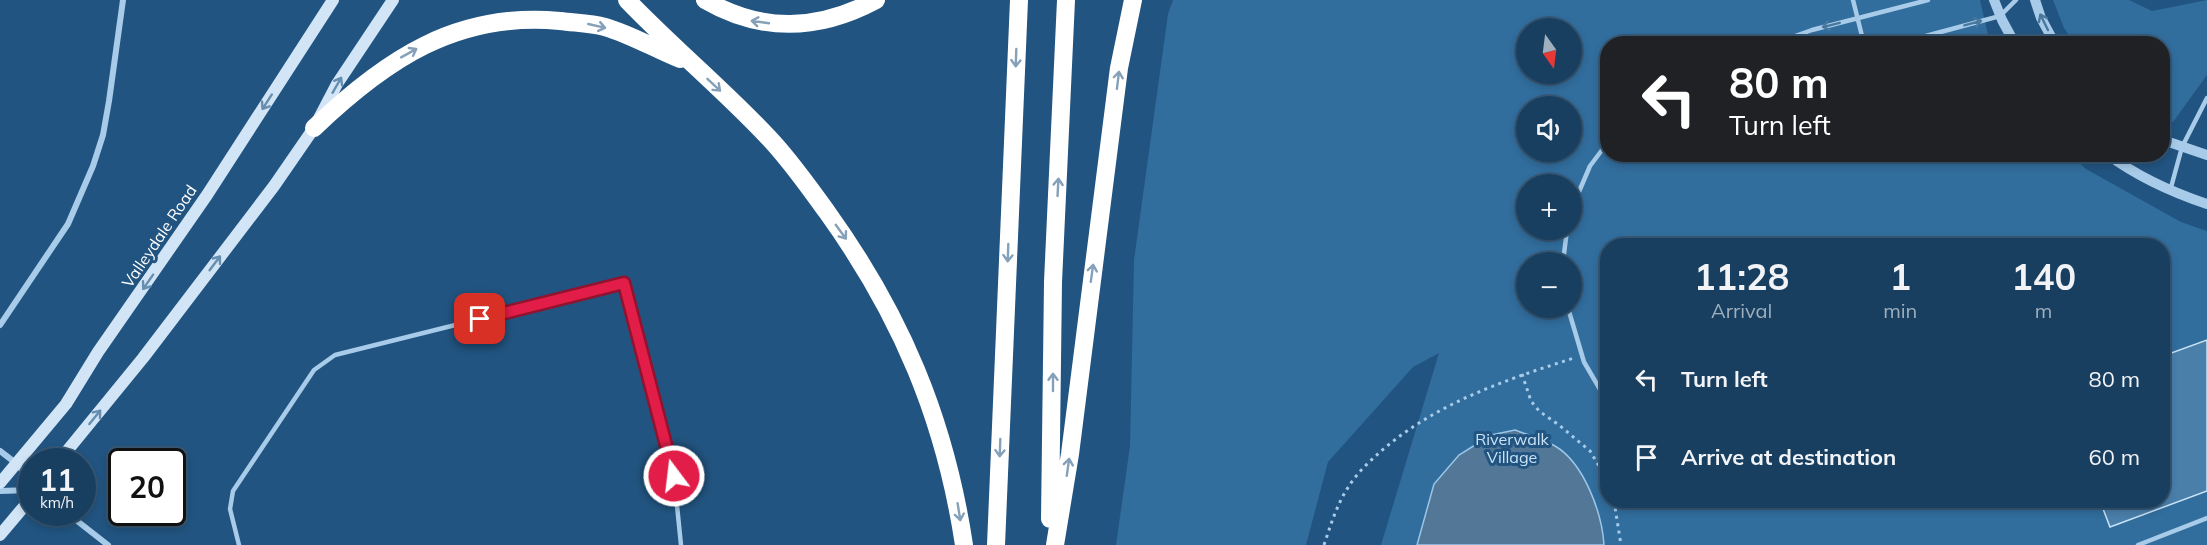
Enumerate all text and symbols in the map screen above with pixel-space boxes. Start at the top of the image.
one-way arrow [2037,14,2049,32]
one-way arrow [750,16,770,27]
one-way arrow [1963,17,1982,28]
north arrow [1516,18,1582,84]
map controls [1516,18,1582,318]
one-way arrow [1822,20,1841,31]
one-way arrow [587,21,607,32]
one-way arrow [400,47,417,59]
one-way arrow [1011,48,1022,68]
text: 80 m [1729,56,1829,109]
icon: left [1630,60,1708,138]
one-way arrow [1113,70,1124,90]
one-way arrow [331,77,343,94]
one-way arrow [706,78,721,92]
one-way arrow [261,93,273,110]
button: sound [1516,96,1582,162]
text: Turn left [1729,108,1831,142]
button: + [1516,174,1582,240]
one-way arrow [1053,177,1064,197]
street label: Valleydale Road [117,181,201,291]
one-way arrow [835,223,847,239]
one-way arrow [1003,243,1014,263]
button: − [1516,252,1582,318]
text: 11:28 [1694,254,1789,299]
text: 1 [1889,254,1911,299]
text: 140 [2011,254,2076,299]
one-way arrow [209,256,222,272]
one-way arrow [1087,264,1098,284]
one-way arrow [142,273,154,290]
pin [454,293,505,344]
text: Arrival [1711,298,1772,323]
text: min [1883,298,1917,323]
text: m [2035,298,2052,323]
icon: arrive [463,302,496,335]
icon: left [1630,363,1663,396]
text: Turn left [1681,365,1768,393]
text: 80 m [2089,365,2140,393]
one-way arrow [1047,372,1059,392]
one-way arrow [89,409,102,425]
park label: Riverwalk Village [1475,429,1550,467]
one-way arrow [994,438,1005,458]
icon: arrive [1630,441,1663,474]
text: Arrive at destination [1681,443,1896,471]
text: 60 m [2089,443,2140,471]
position arrow [642,444,706,508]
speed limit sign: 20 [108,448,186,526]
one-way arrow [1063,457,1074,477]
text: 11 [39,461,75,499]
text: km/h [40,493,74,512]
one-way arrow [953,501,964,521]

